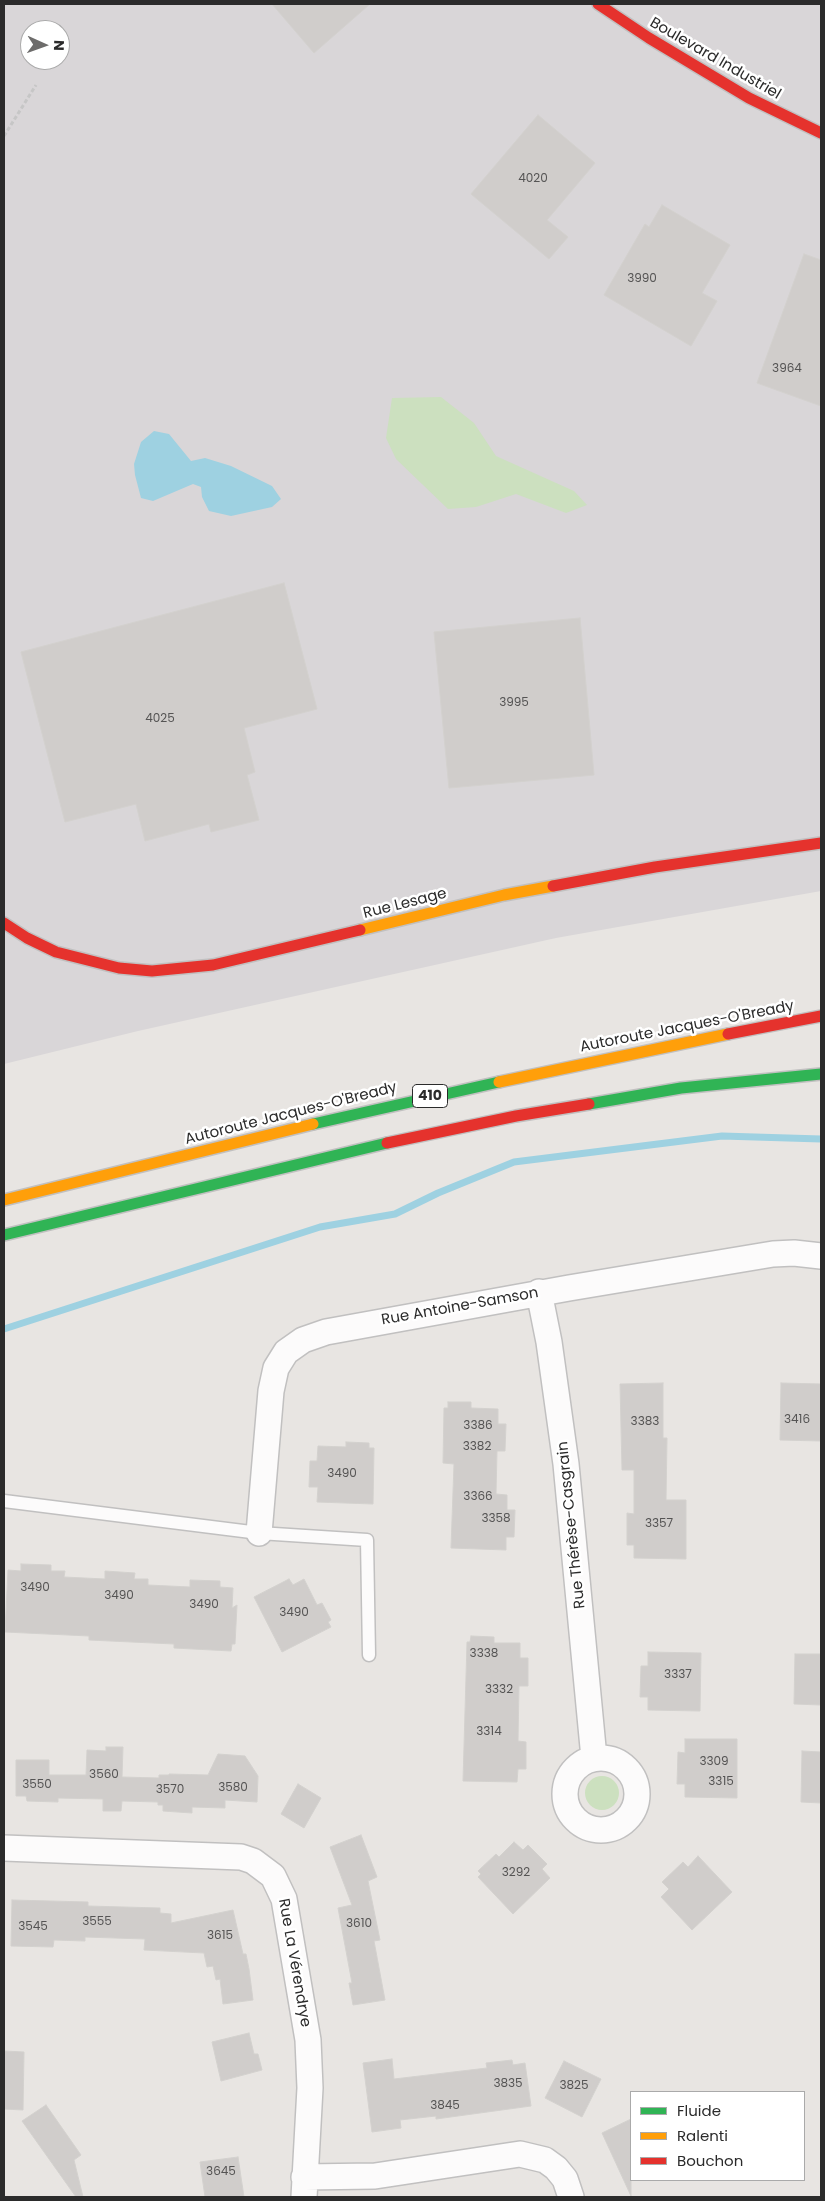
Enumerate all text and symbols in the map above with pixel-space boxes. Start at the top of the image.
street label: Boulevard Industriel [646,14,784,104]
north arrow [20,20,70,70]
text: N [49,40,69,51]
house number: 4020 [518,172,548,186]
house number: 3990 [627,272,657,286]
house number: 3964 [772,362,802,376]
house number: 3995 [499,696,529,710]
house number: 4025 [145,712,175,726]
street label: Rue Lesage [361,885,449,923]
street label: Autoroute Jacques-O'Bready [578,997,796,1057]
street label: Autoroute Jacques-O'Bready [183,1079,399,1149]
road number: 410 [412,1084,448,1108]
street label: Rue Antoine-Samson [380,1284,540,1330]
house number: 3416 [784,1413,810,1427]
house number: 3383 [631,1415,659,1429]
house number: 3386 [463,1419,493,1433]
house number: 3382 [463,1440,491,1454]
street label: Rue Thérèse-Casgrain [554,1440,590,1610]
house number: 3490 [327,1467,357,1481]
house number: 3366 [463,1490,493,1504]
house number: 3358 [481,1512,511,1526]
house number: 3357 [645,1517,673,1531]
house number: 3490 [20,1581,50,1595]
house number: 3490 [104,1589,134,1603]
house number: 3490 [189,1598,219,1612]
house number: 3490 [279,1606,309,1620]
house number: 3338 [470,1647,498,1661]
house number: 3337 [664,1668,692,1682]
house number: 3332 [485,1683,513,1697]
house number: 3314 [476,1725,502,1739]
house number: 3309 [699,1755,729,1769]
house number: 3560 [89,1768,119,1782]
house number: 3315 [708,1775,734,1789]
house number: 3550 [22,1778,52,1792]
house number: 3580 [218,1781,248,1795]
house number: 3570 [156,1783,184,1797]
house number: 3292 [502,1866,530,1880]
street label: Rue La Vérendrye [274,1897,314,2029]
house number: 3555 [82,1915,112,1929]
house number: 3610 [346,1917,372,1931]
house number: 3545 [18,1920,48,1934]
house number: 3615 [207,1929,233,1943]
house number: 3835 [493,2077,523,2091]
house number: 3825 [559,2079,589,2093]
legend [630,2091,805,2181]
house number: 3845 [430,2099,460,2113]
text: Fluide [677,2100,721,2121]
text: Ralenti [677,2125,728,2146]
text: Bouchon [677,2150,743,2171]
house number: 3645 [206,2165,236,2179]

